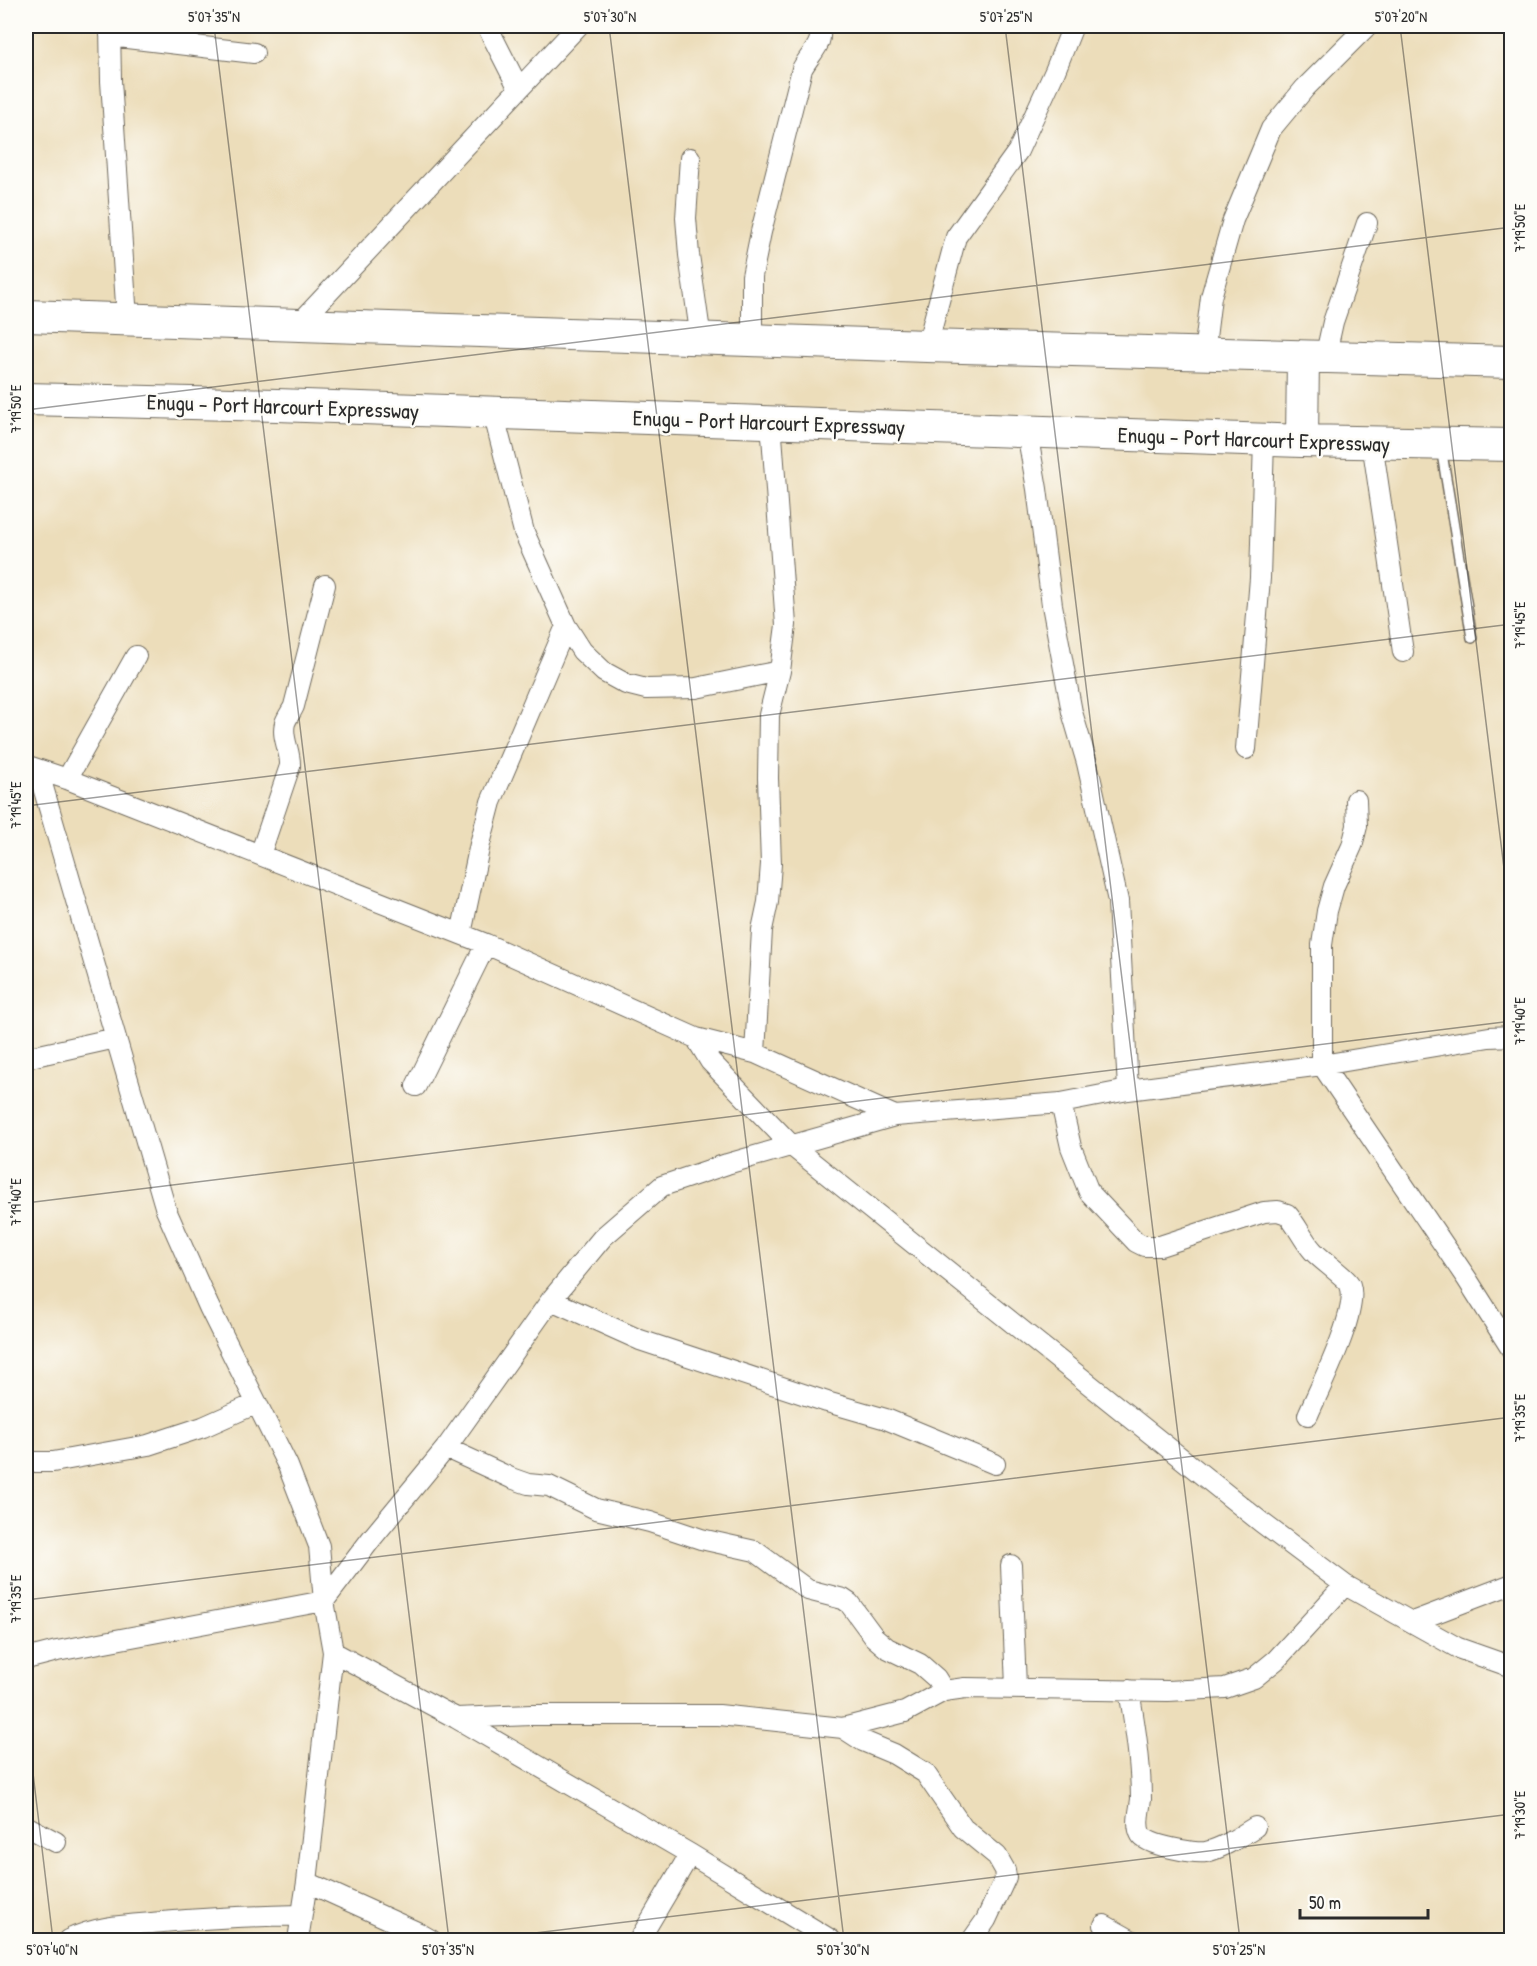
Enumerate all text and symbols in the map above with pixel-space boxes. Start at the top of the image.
text: 5°07'35"N [188,6,240,27]
text: 5°07'30"N [584,6,636,27]
text: 5°07'25"N [980,6,1032,27]
text: 5°07'20"N [1375,6,1427,27]
text: 7°19'50"E [1509,203,1530,252]
text: 7°19'50"E [5,384,26,433]
street label: Enugu - Port Harcourt Expressway [146,386,420,426]
street label: Enugu - Port Harcourt Expressway [632,402,906,442]
street label: Enugu - Port Harcourt Expressway [1117,419,1391,459]
text: 7°19'45"E [1509,601,1530,649]
text: 7°19'45"E [5,781,26,829]
text: 7°19'40"E [1509,997,1530,1045]
text: 7°19'40"E [5,1178,26,1226]
text: 7°19'35"E [1509,1393,1530,1442]
text: 7°19'35"E [5,1574,26,1623]
text: 7°19'30"E [1509,1790,1530,1839]
scale bar [1300,1882,1428,1920]
text: 50 m [1309,1890,1341,1915]
text: 5°07'40"N [26,1939,78,1960]
text: 5°07'35"N [422,1939,474,1960]
text: 5°07'30"N [817,1939,869,1960]
text: 5°07'25"N [1213,1939,1265,1960]

